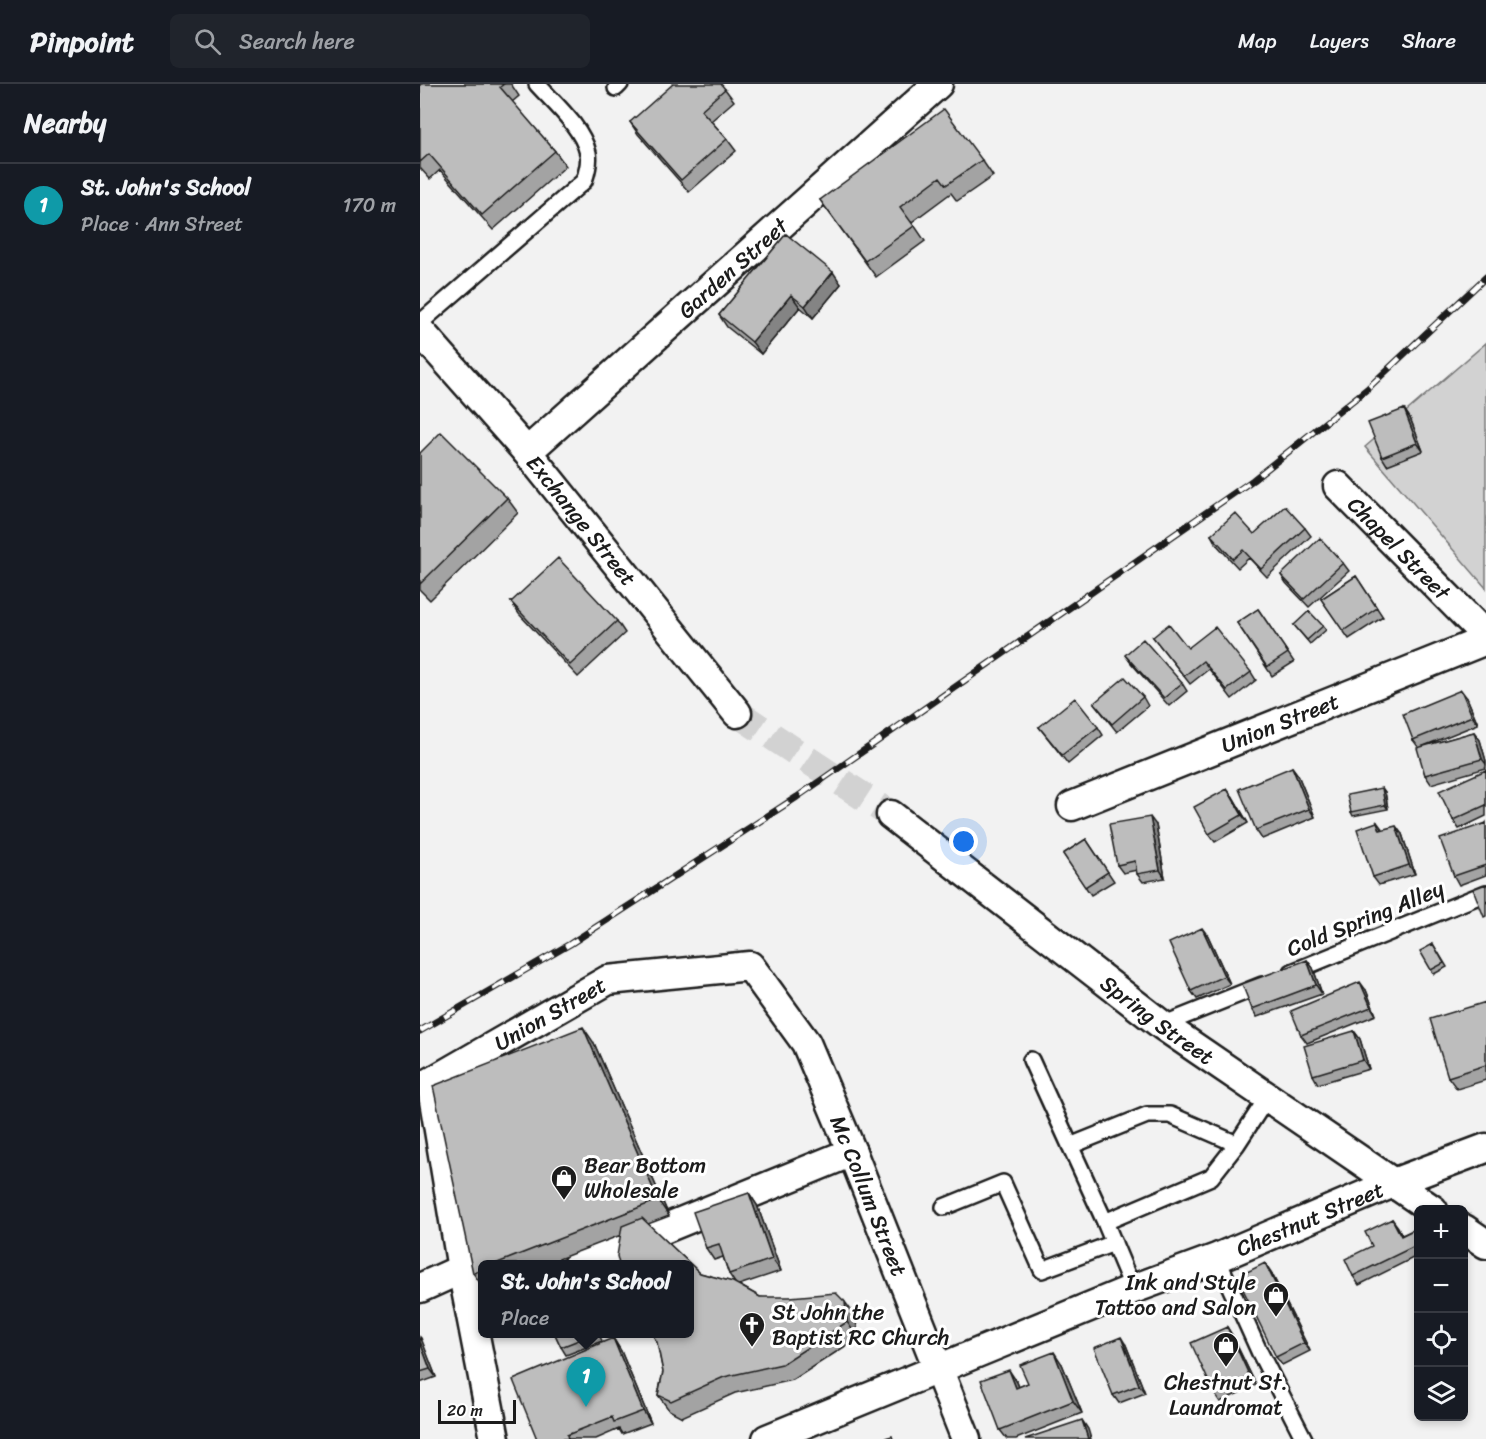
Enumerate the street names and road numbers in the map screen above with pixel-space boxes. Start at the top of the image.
street label: Garden Street [669,207,798,329]
street label: Exchange Street [516,446,647,595]
street label: Chapel Street [1338,487,1461,611]
street label: Union Street [1215,682,1346,764]
street label: Cold Spring Alley [1280,869,1451,968]
street label: Spring Street [1091,965,1223,1076]
street label: Union Street [486,966,614,1062]
street label: Mc Collum Street [819,1109,919,1282]
street label: Chestnut Street [1230,1170,1391,1268]

